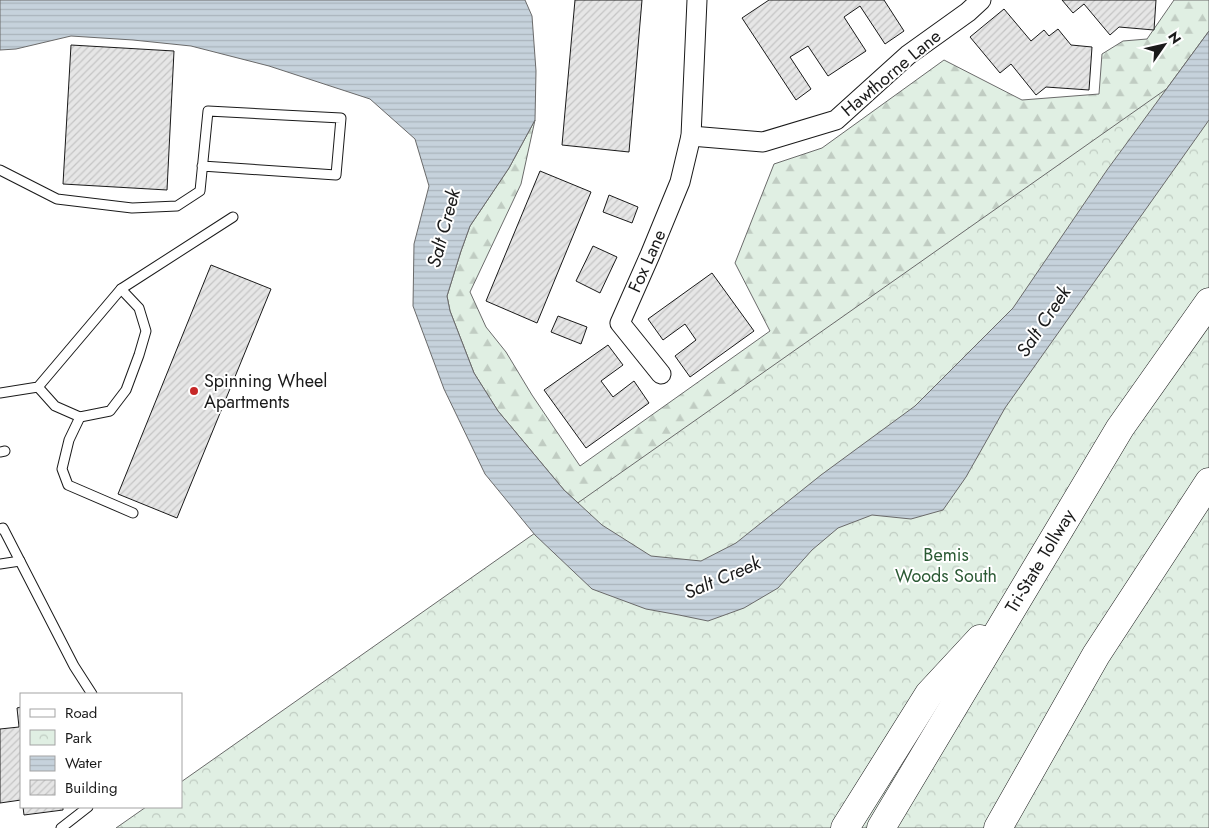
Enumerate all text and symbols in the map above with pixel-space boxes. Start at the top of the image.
north arrow [1139,20,1189,70]
street label: Hawthorne Lane [836,23,946,123]
text: N [1163,28,1186,48]
water label: Salt Creek [420,185,467,271]
street label: Fox Lane [622,225,672,297]
water label: Salt Creek [1010,280,1078,362]
place label: Spinning Wheel Apartments [204,368,327,415]
marker: Spinning Wheel Apartments [188,385,200,397]
street label: Tri-State Tollway [999,504,1081,618]
park label: Bemis Woods South [895,542,997,589]
water label: Salt Creek [680,549,765,606]
legend [20,693,182,808]
text: Road [65,702,97,724]
text: Park [65,727,92,749]
text: Water [65,752,103,774]
text: Building [65,777,117,799]

